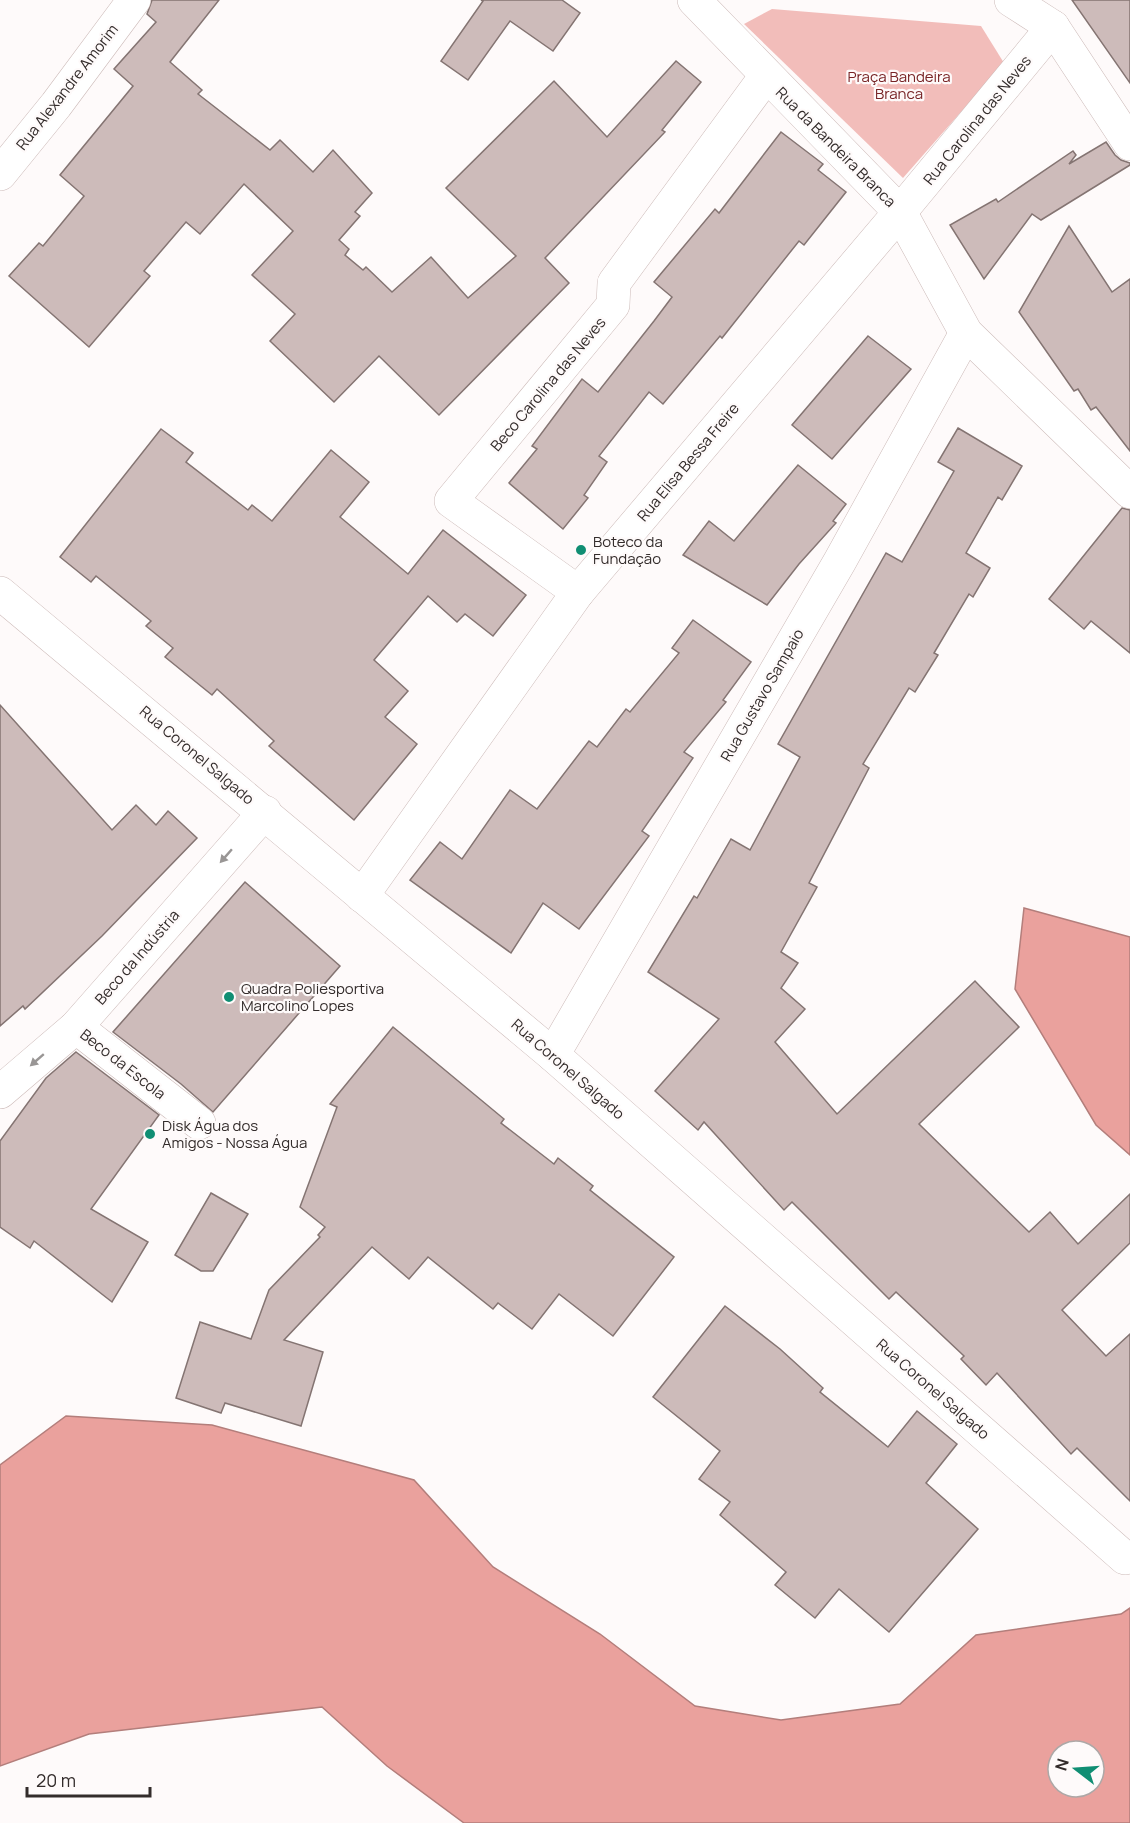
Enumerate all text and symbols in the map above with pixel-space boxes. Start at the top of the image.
street label: Rua Alexandre Amorim [11,20,123,154]
street label: Rua Carolina das Neves [918,51,1036,189]
park label: Praça Bandeira Branca [847,66,951,104]
street label: Rua da Bandeira Branca [771,82,901,212]
street label: Beco Carolina das Neves [486,312,610,456]
street label: Rua Elisa Bessa Freire [632,398,744,526]
place label: Boteco da Fundação [593,531,663,569]
marker: Boteco da Fundação [574,543,588,557]
street label: Rua Gustavo Sampaio [715,625,809,765]
street label: Rua Coronel Salgado [135,701,259,809]
one-way arrow [219,848,233,863]
street label: Beco da Indústria [90,905,184,1009]
place label: Quadra Poliesportiva Marcolino Lopes [241,978,384,1016]
marker: Quadra Poliesportiva Marcolino Lopes [222,990,236,1004]
street label: Rua Coronel Salgado [507,1014,629,1124]
street label: Beco da Escola [76,1024,170,1104]
one-way arrow [30,1053,45,1066]
place label: Disk Água dos Amigos - Nossa Água [162,1115,307,1153]
marker: Disk Água dos Amigos - Nossa Água [143,1127,157,1141]
street label: Rua Coronel Salgado [872,1334,994,1444]
north arrow [1046,1739,1106,1799]
text: N [1049,1756,1074,1773]
scale bar [27,1760,150,1798]
text: 20 m [36,1768,76,1792]

